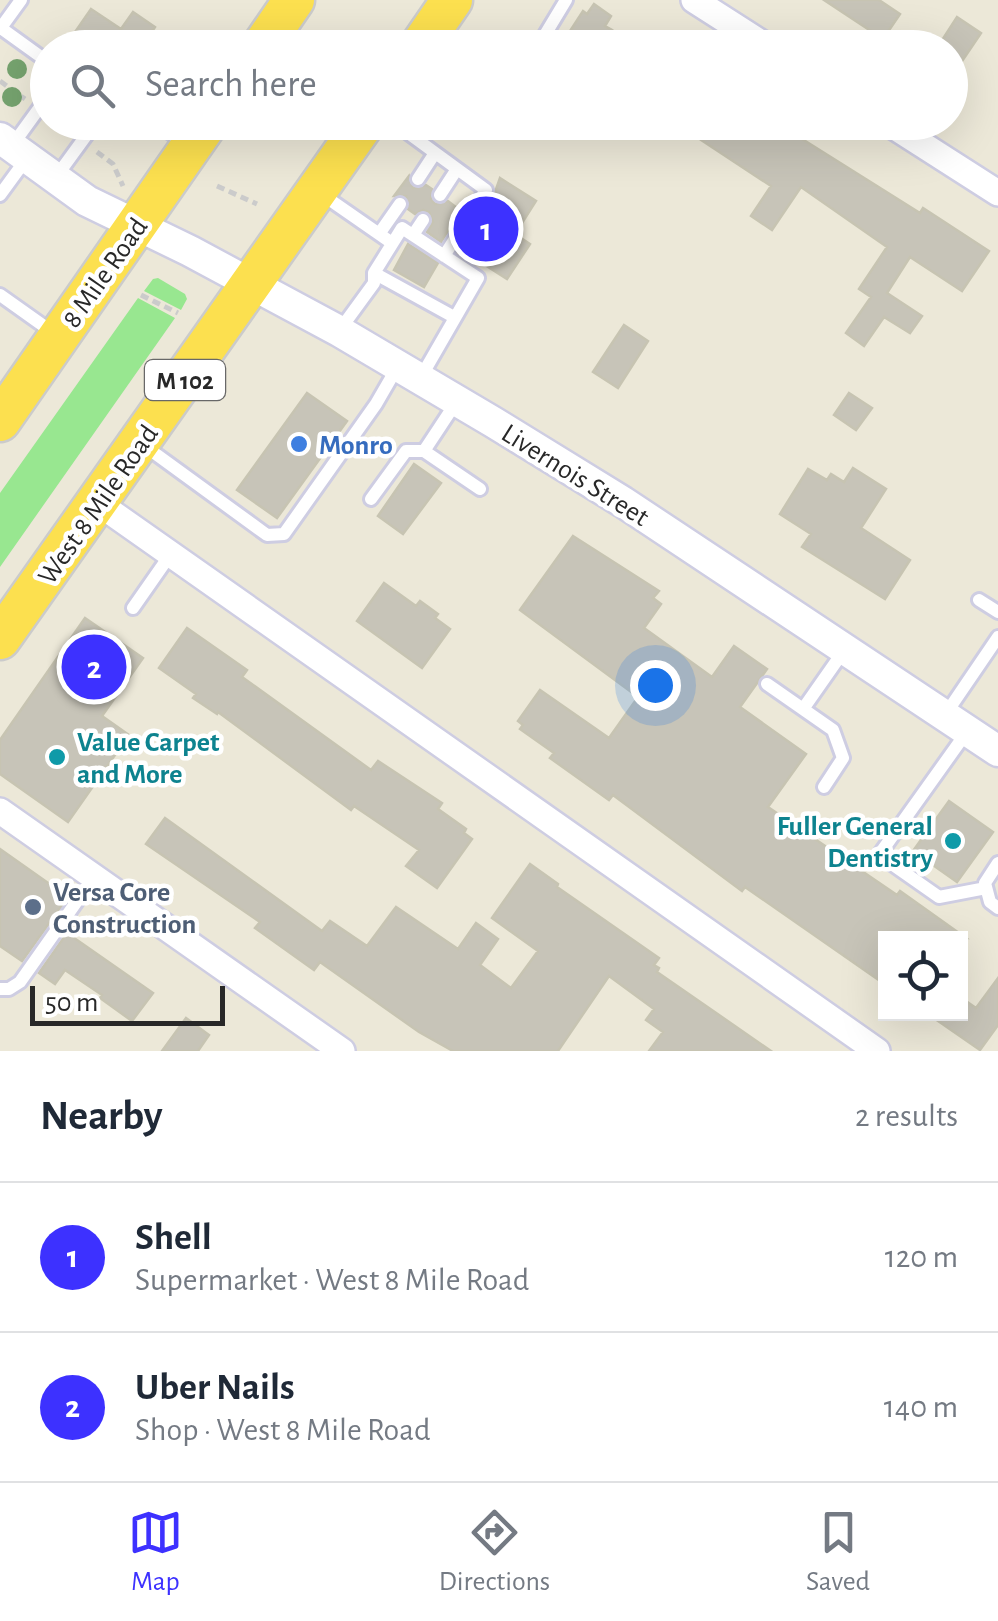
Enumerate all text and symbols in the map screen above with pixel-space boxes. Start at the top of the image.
search box [30,30,968,140]
icon: search [65,58,120,113]
text: Search here [145,66,317,104]
pin: 1 [454,192,518,266]
street label: 8 Mile Road [58,213,154,333]
road number: M 102 [145,360,225,400]
street label: Livernois Street [496,419,654,532]
street label: West 8 Mile Road [33,420,164,590]
place label: Monro [319,432,393,460]
marker: Monro [288,433,310,455]
pin: 2 [62,630,126,704]
your location [630,660,681,711]
place label: Value Carpet and More [77,729,220,789]
marker: Value Carpet and More [46,746,68,768]
place label: Fuller General Dentistry [777,813,933,873]
marker: Fuller General Dentistry [942,830,964,852]
place label: Versa Core Construction [53,879,196,939]
marker: Versa Core Construction [22,896,44,918]
map controls [878,931,968,1021]
button: locate [878,931,968,1021]
scale bar [30,981,225,1026]
text: 50 m [45,989,99,1017]
text: Nearby [40,1095,163,1137]
text: 2 results [855,1100,958,1132]
text: Shell [135,1219,212,1257]
text: 1 [67,1241,78,1273]
text: 120 m [885,1241,958,1273]
text: Supermarket · West 8 Mile Road [135,1264,529,1296]
text: Uber Nails [135,1369,295,1407]
text: 2 [65,1391,80,1423]
text: 140 m [884,1391,958,1423]
text: Shop · West 8 Mile Road [135,1414,431,1446]
tab: Map [128,1505,183,1599]
tab: Directions [439,1505,550,1599]
tab: Saved [806,1505,870,1599]

